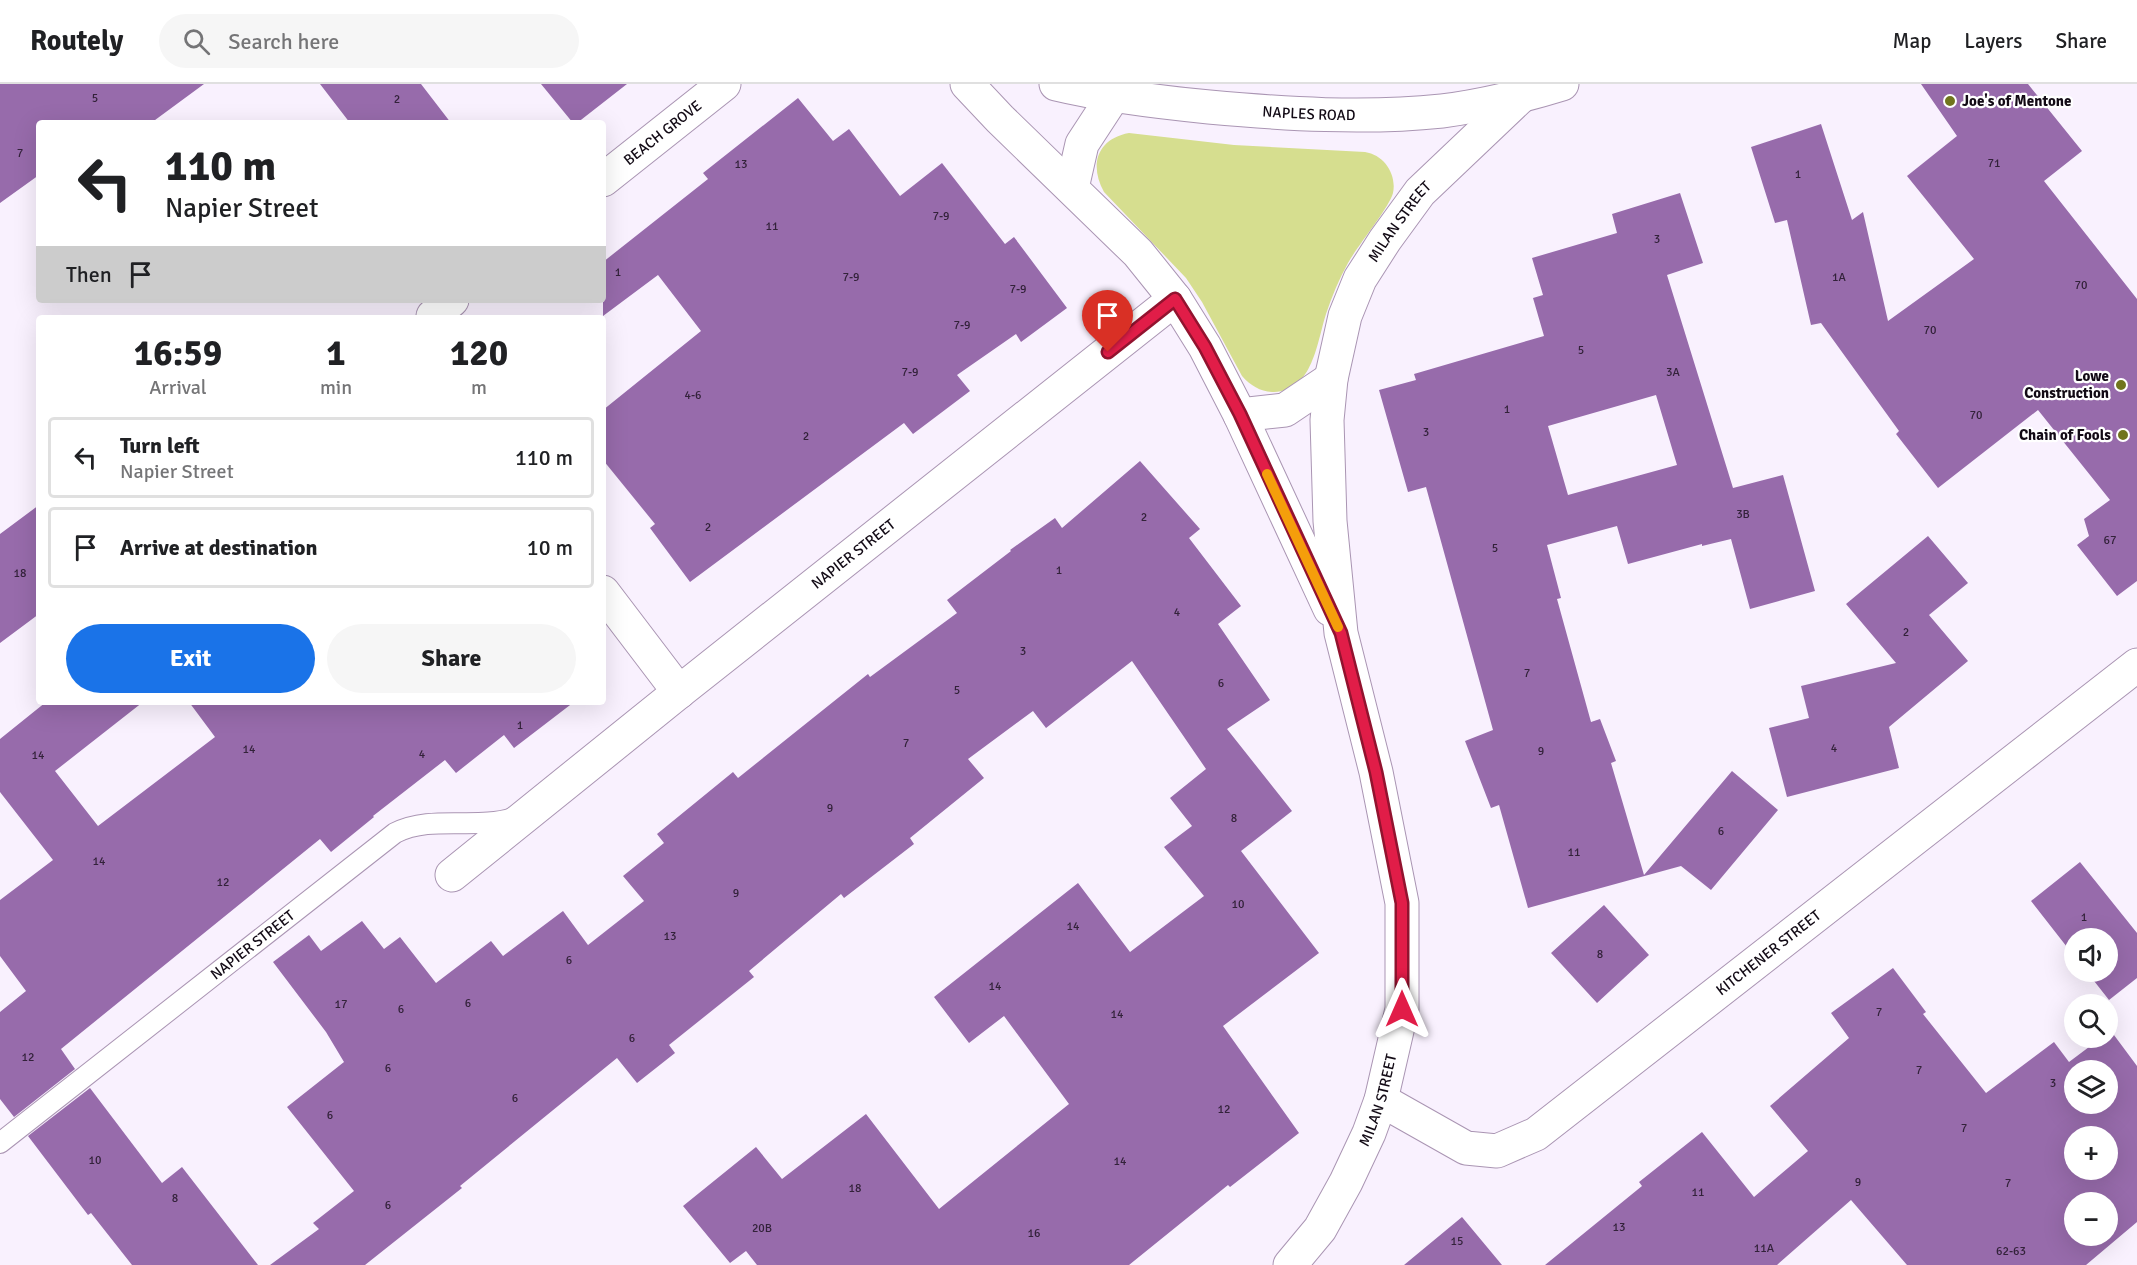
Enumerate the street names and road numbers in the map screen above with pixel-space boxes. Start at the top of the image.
street label: BEACH GROVE [620,96,705,169]
street label: NAPLES ROAD [1262,102,1356,124]
street label: MILAN STREET [1364,177,1435,265]
street label: NAPIER STREET [808,515,899,593]
street label: NAPIER STREET [207,906,299,983]
street label: KITCHENER STREET [1712,906,1825,999]
street label: MILAN STREET [1355,1052,1400,1149]

